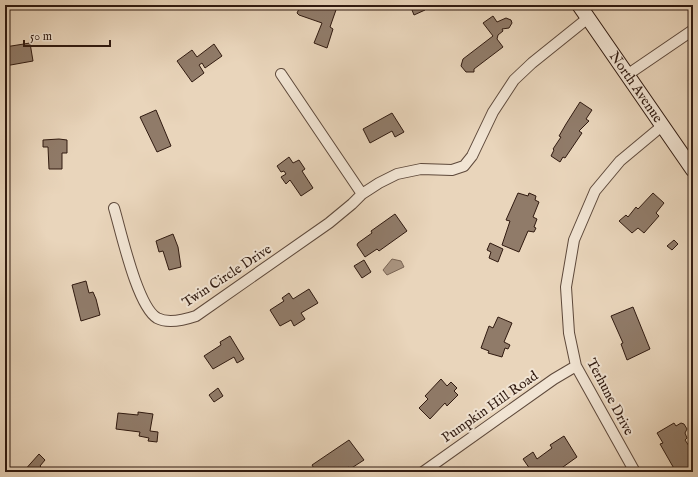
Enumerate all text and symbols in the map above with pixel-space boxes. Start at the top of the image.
scale bar [24,22,110,48]
text: 50 m [30,29,52,44]
street label: North Avenue [605,48,667,127]
street label: Twin Circle Drive [179,240,276,312]
street label: Terhune Drive [582,355,638,439]
street label: Pumpkin Hill Road [438,367,542,447]

